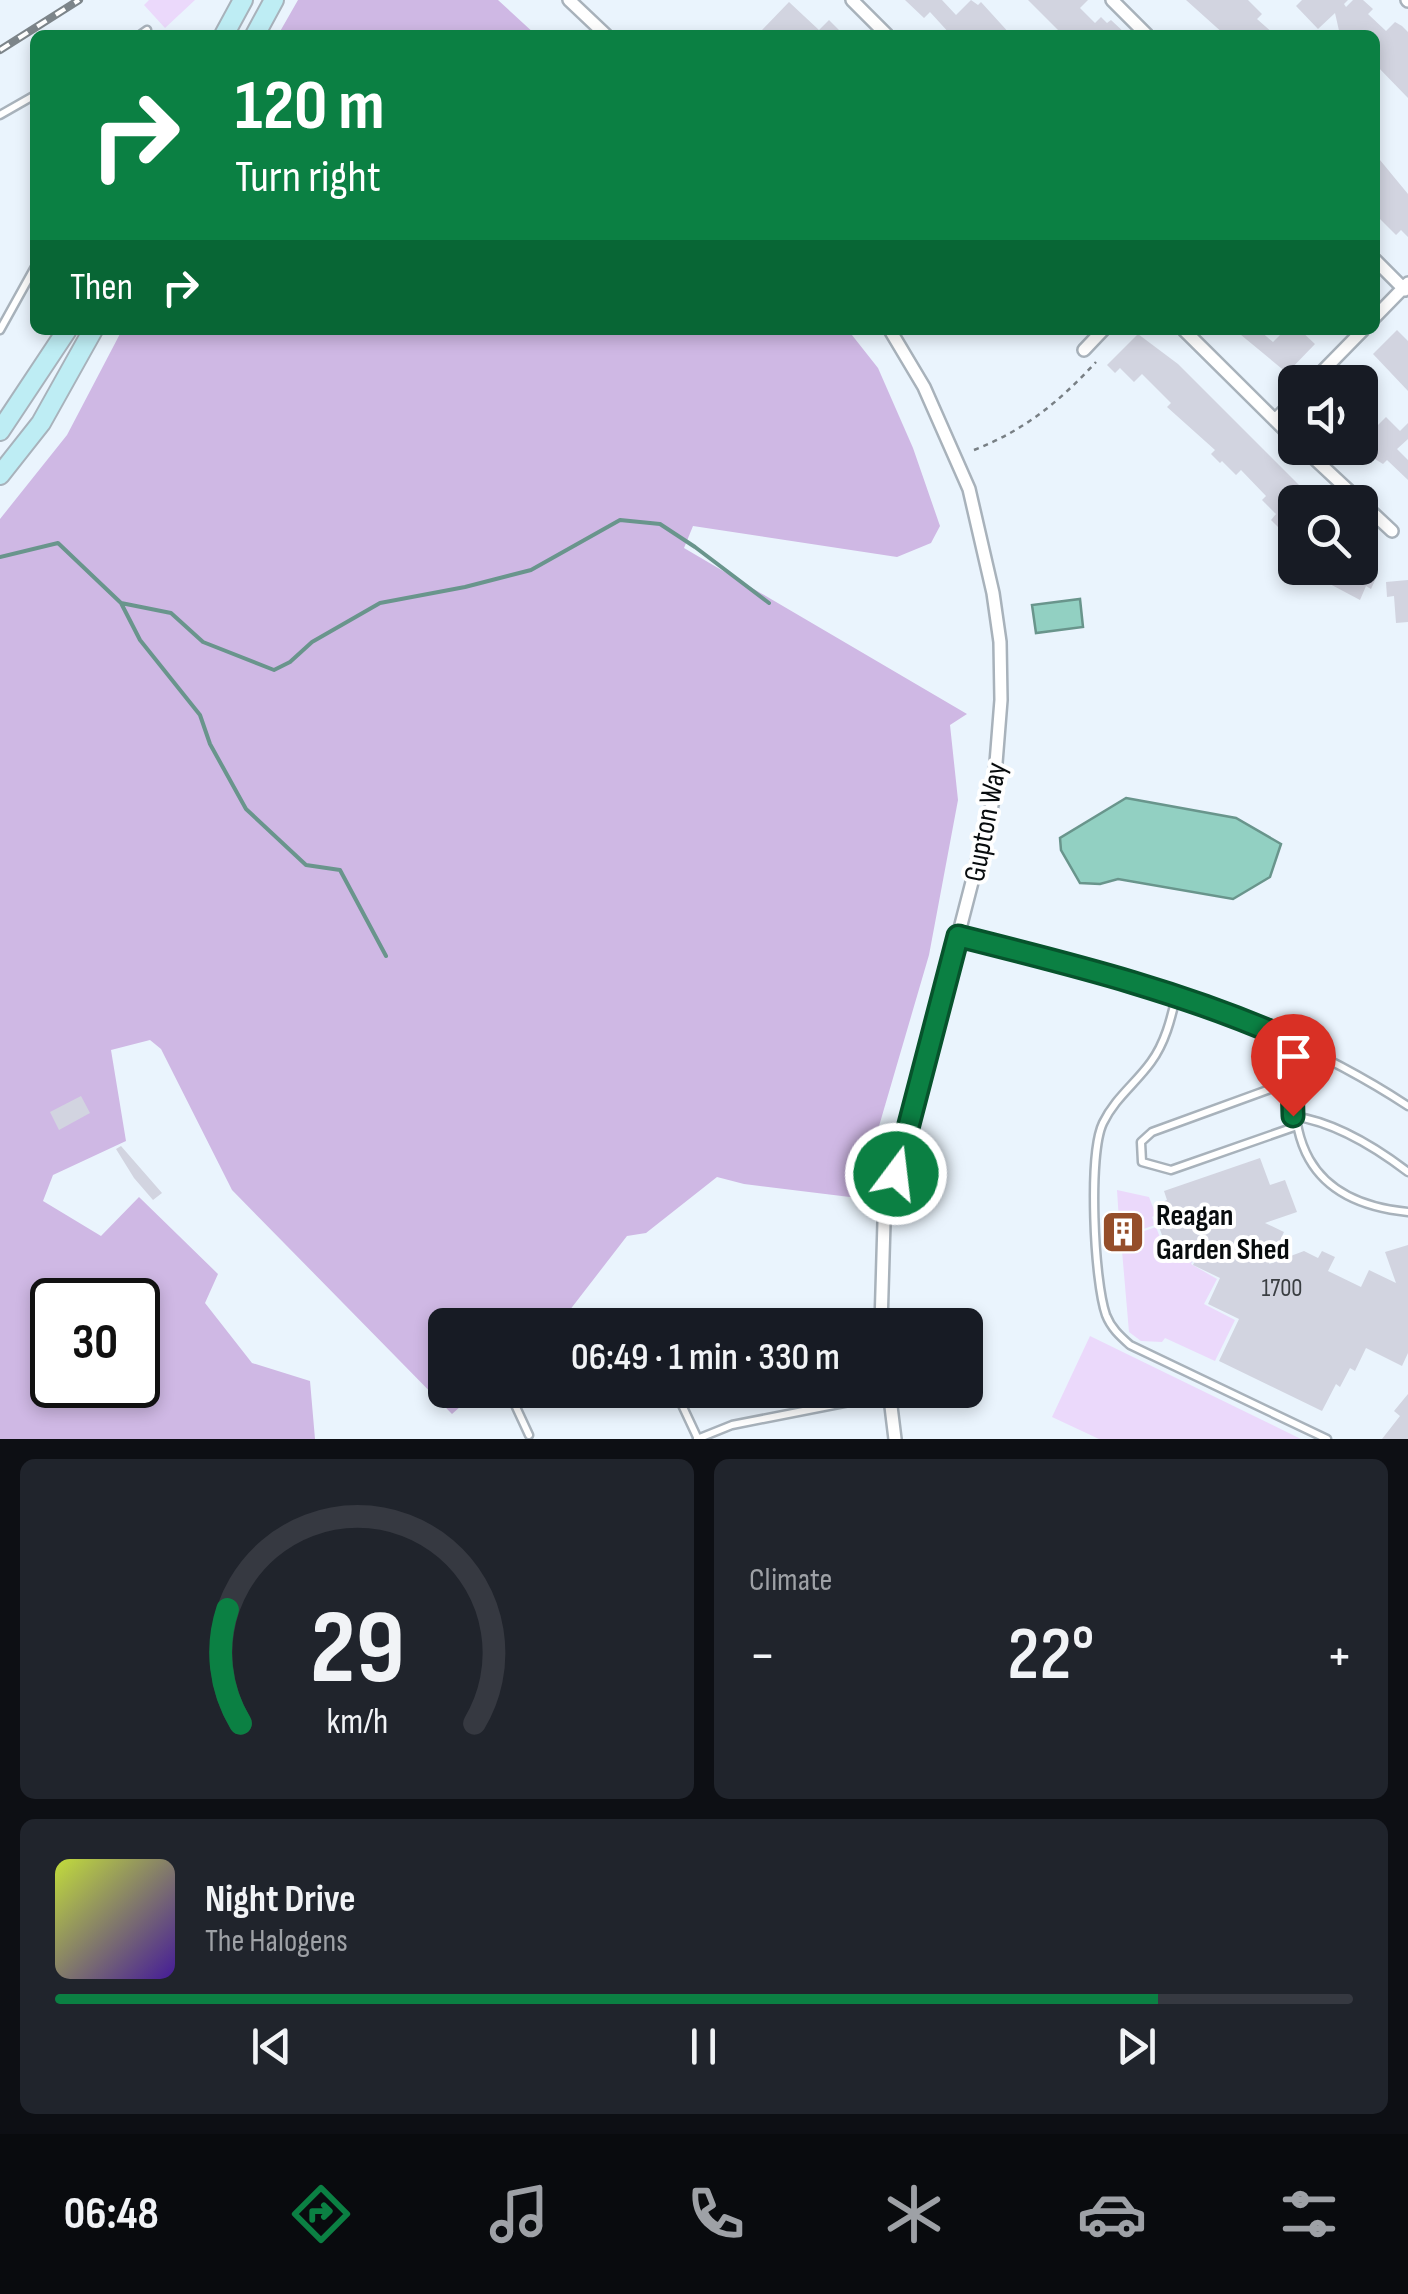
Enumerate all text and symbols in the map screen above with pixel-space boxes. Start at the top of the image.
text: 120 m [235,65,385,149]
icon: right [70,70,200,200]
text: Turn right [235,150,381,205]
icon: right [153,260,208,315]
text: Then [70,265,133,310]
map controls [1278,365,1378,585]
button: sound [1278,365,1378,465]
button: search [1278,485,1378,585]
street label: Gupton Way [957,759,1015,885]
pin [1251,1014,1336,1117]
icon: arrive [1266,1029,1321,1084]
position arrow [844,1122,948,1226]
place label: Reagan Garden Shed [1156,1198,1290,1268]
building icon: Reagan Garden Shed [1100,1209,1146,1255]
house number: 1700 [1262,1273,1302,1304]
speed limit sign: 30 [30,1278,160,1408]
text: 06:49 · 1 min · 330 m [571,1335,840,1380]
text: Climate [749,1561,832,1600]
text: 29 [310,1587,404,1712]
text: 22° [1007,1610,1095,1701]
text: − [749,1623,776,1690]
text: + [1326,1623,1353,1690]
text: km/h [326,1701,388,1744]
text: Night Drive [205,1877,356,1922]
text: The Halogens [205,1922,348,1961]
icon: previous [244,2019,299,2074]
icon: pause [676,2019,731,2074]
icon: next [1109,2019,1164,2074]
icon: directions [286,2179,356,2249]
icon: music [484,2179,554,2249]
icon: phone [681,2179,751,2249]
icon: climate [879,2179,949,2249]
icon: car [1077,2179,1147,2249]
icon: filters [1274,2179,1344,2249]
text: 06:48 [64,2187,159,2242]

